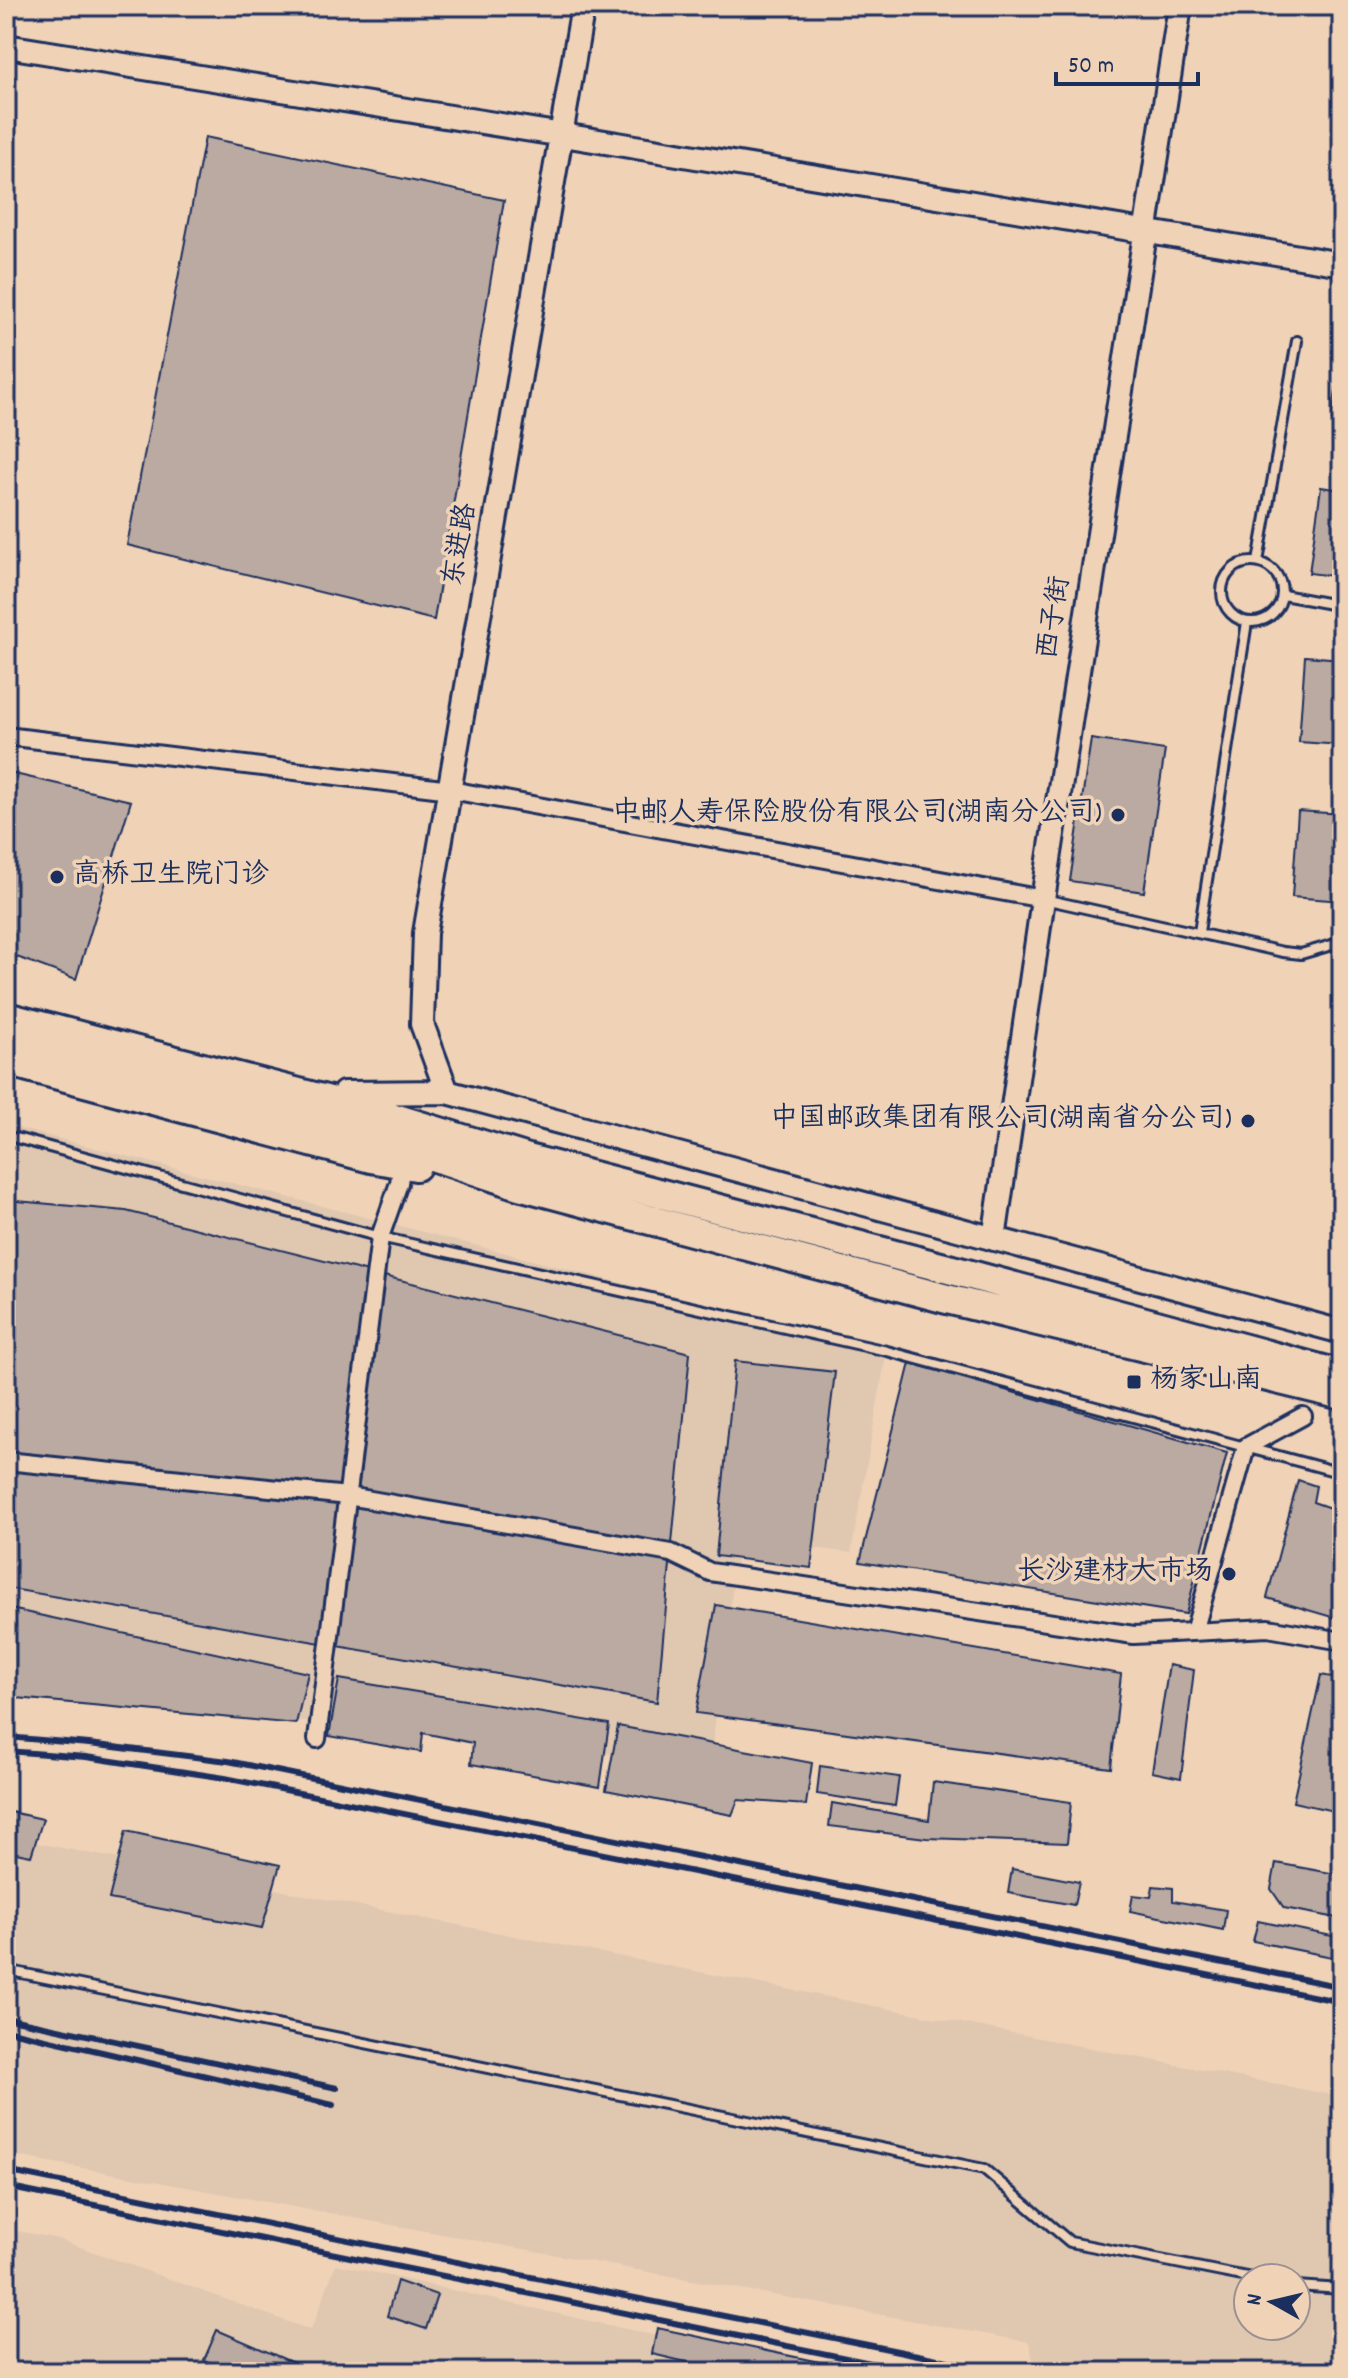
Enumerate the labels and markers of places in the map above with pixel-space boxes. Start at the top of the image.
place label: 中邮人寿保险股份有限公司(湖南分公司) [612,795,1102,835]
marker: 中邮人寿保险股份有限公司(湖南分公司) [1109,806,1127,824]
place label: 高桥卫生院门诊 [73,857,269,897]
marker: 高桥卫生院门诊 [48,868,66,886]
place label: 中国邮政集团有限公司(湖南省分公司) [770,1101,1232,1141]
marker: 中国邮政集团有限公司(湖南省分公司) [1239,1112,1257,1130]
place label: 杨家山南 [1150,1362,1262,1402]
marker: 杨家山南 [1125,1373,1143,1391]
place label: 长沙建材大市场 [1017,1554,1213,1594]
marker: 长沙建材大市场 [1220,1565,1238,1583]

